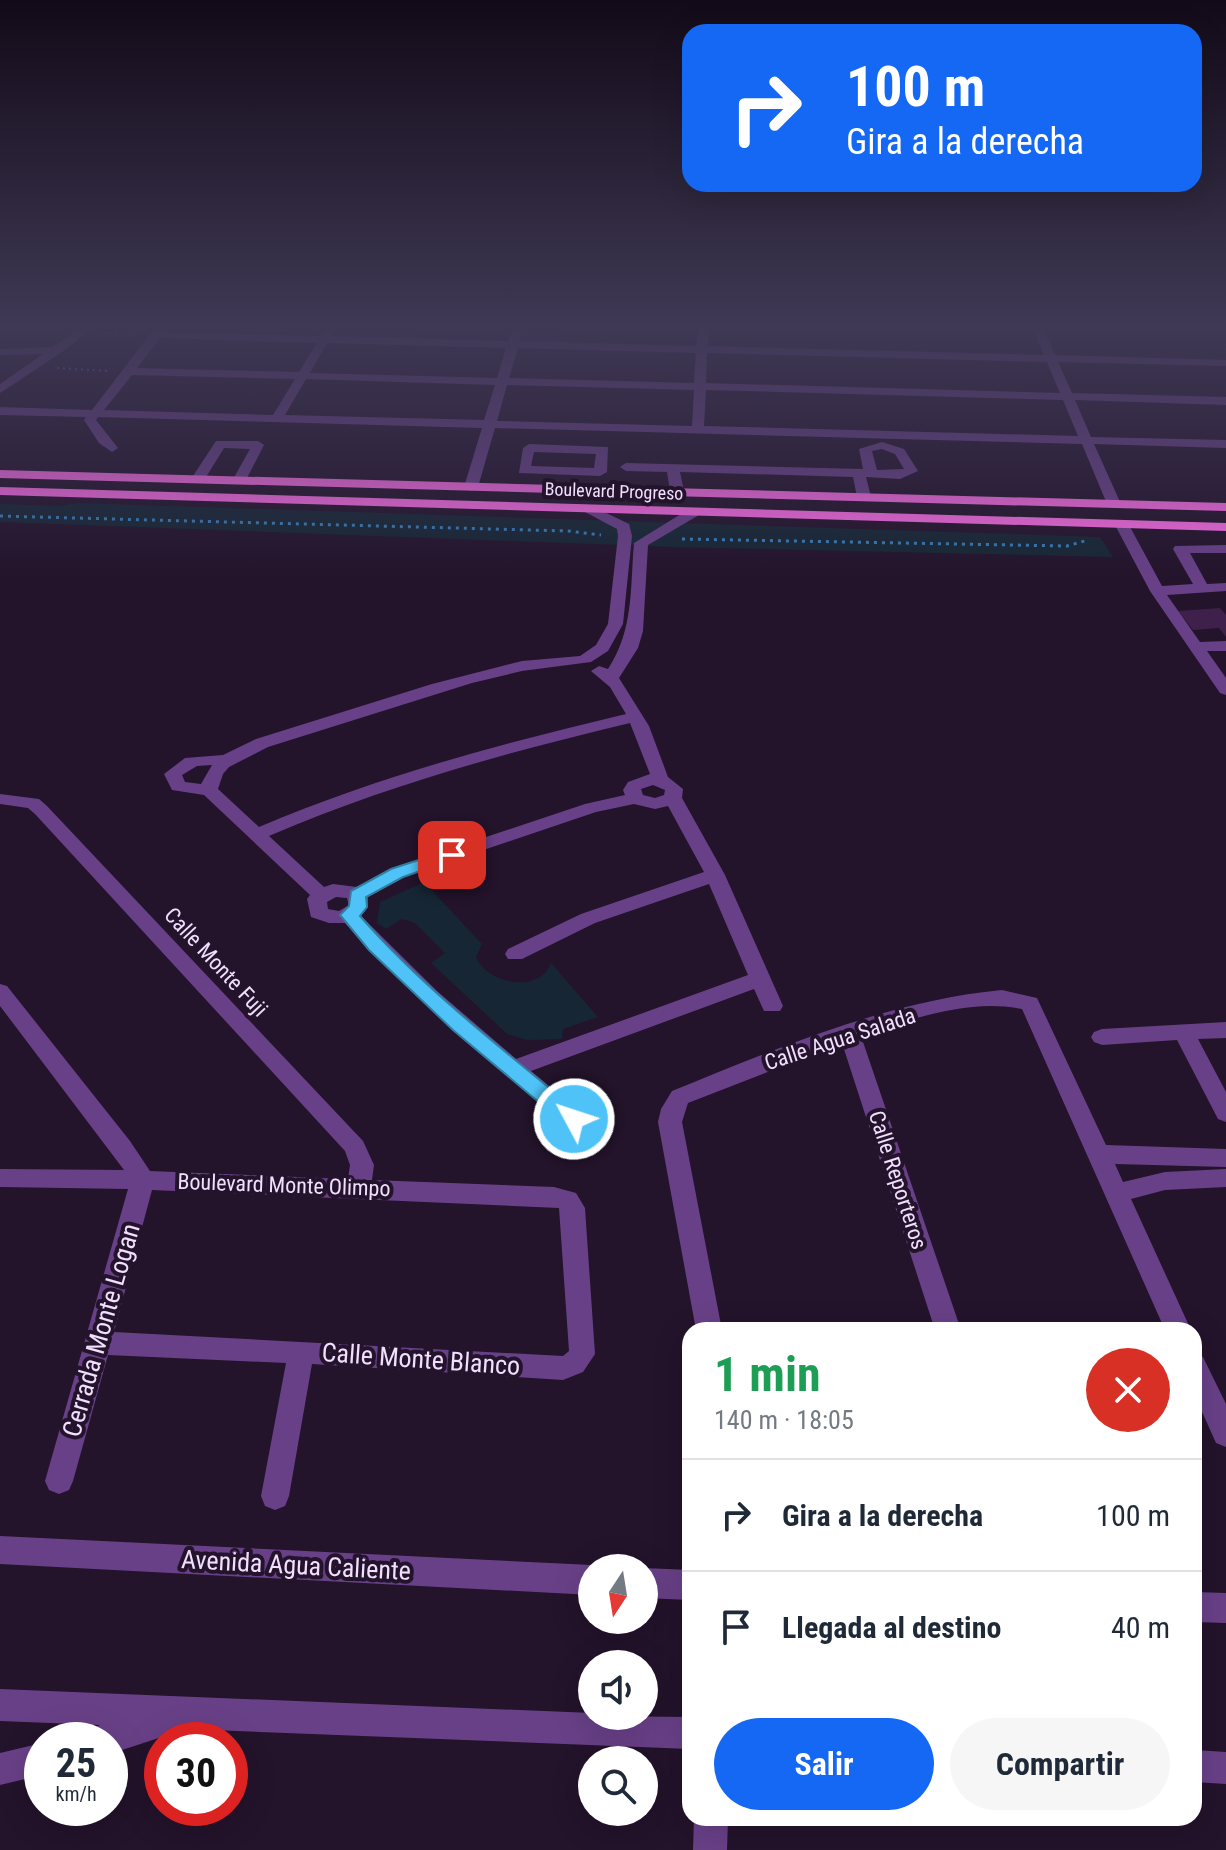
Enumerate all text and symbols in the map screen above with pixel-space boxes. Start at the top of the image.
text: 100 m [846,54,985,120]
icon: right [714,56,818,160]
text: Gira a la derecha [846,121,1084,163]
street label: Boulevard Progreso [544,478,684,504]
pin [418,821,486,889]
icon: arrive [430,833,474,877]
street label: Calle Monte Fuji [159,902,273,1022]
street label: Calle Agua Salada [761,1003,919,1075]
position arrow [532,1077,616,1161]
street label: Calle Reporteros [864,1108,932,1252]
street label: Boulevard Monte Olimpo [177,1169,391,1201]
street label: Cerrada Monte Logan [56,1220,146,1440]
street label: Calle Monte Blanco [321,1337,521,1381]
text: 1 min [714,1346,821,1403]
button: close [1086,1348,1170,1432]
text: 140 m · 18:05 [714,1405,854,1435]
icon: right [714,1493,758,1537]
text: Gira a la derecha [782,1498,983,1533]
text: 100 m [1096,1498,1170,1533]
street label: Avenida Agua Caliente [180,1544,412,1586]
north arrow [578,1554,658,1634]
map controls [578,1554,658,1826]
icon: arrive [714,1605,758,1649]
text: Llegada al destino [782,1610,1001,1645]
text: 40 m [1111,1610,1170,1645]
button: sound [578,1650,658,1730]
button: Salir [714,1718,934,1810]
button: Compartir [950,1718,1170,1810]
speed limit sign: 30 [144,1722,248,1826]
text: 25 [56,1740,96,1787]
button: search [578,1746,658,1826]
text: km/h [55,1782,97,1806]

